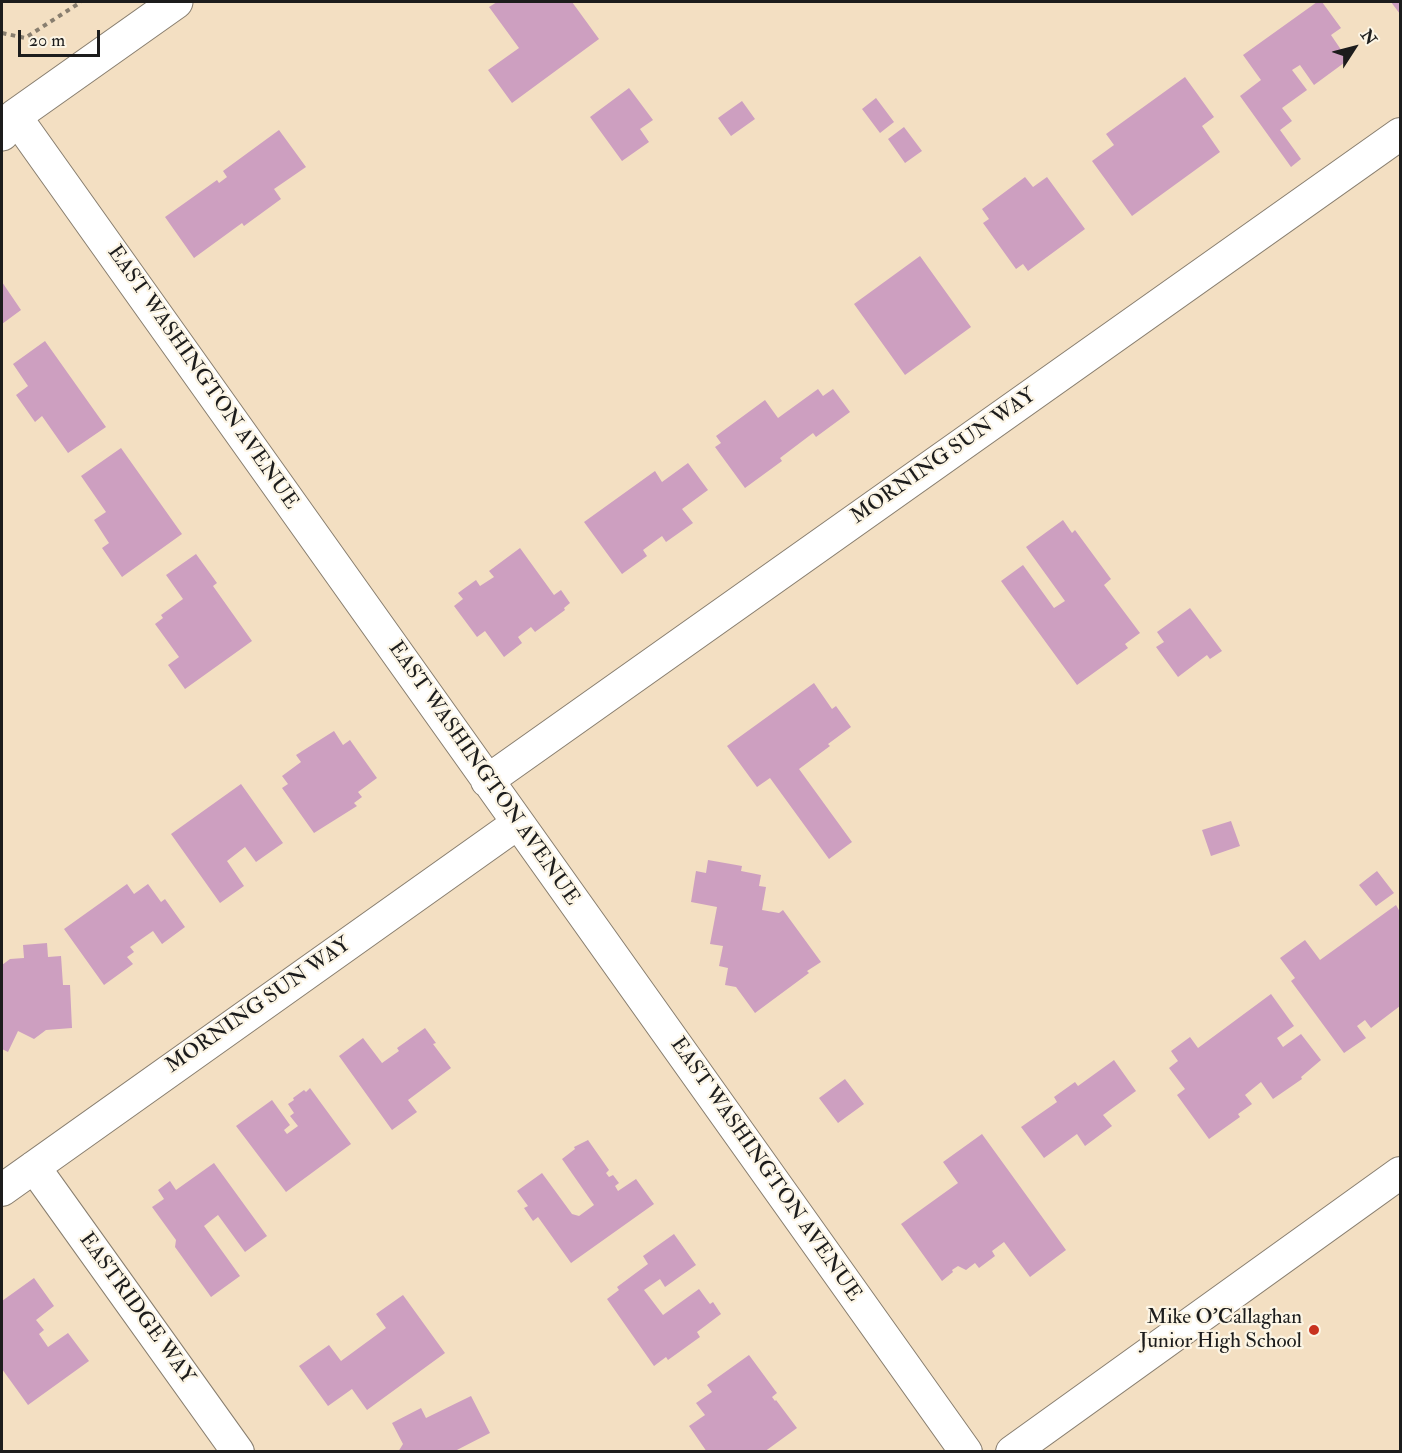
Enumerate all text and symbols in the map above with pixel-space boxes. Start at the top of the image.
scale bar [21,18,104,56]
north arrow [1324,18,1384,78]
text: N [1356,26,1381,49]
text: 20 m [29,29,65,52]
street label: EAST WASHINGTON AVENUE [101,241,303,515]
street label: MORNING SUN WAY [847,384,1041,530]
street label: EAST WASHINGTON AVENUE [382,637,584,911]
street label: MORNING SUN WAY [162,933,356,1079]
street label: EAST WASHINGTON AVENUE [664,1033,866,1307]
street label: EASTRIDGE WAY [73,1228,199,1390]
place label: Mike O'Callaghan Junior High School [1139,1305,1302,1355]
marker: Mike O'Callaghan Junior High School [1307,1323,1321,1337]

